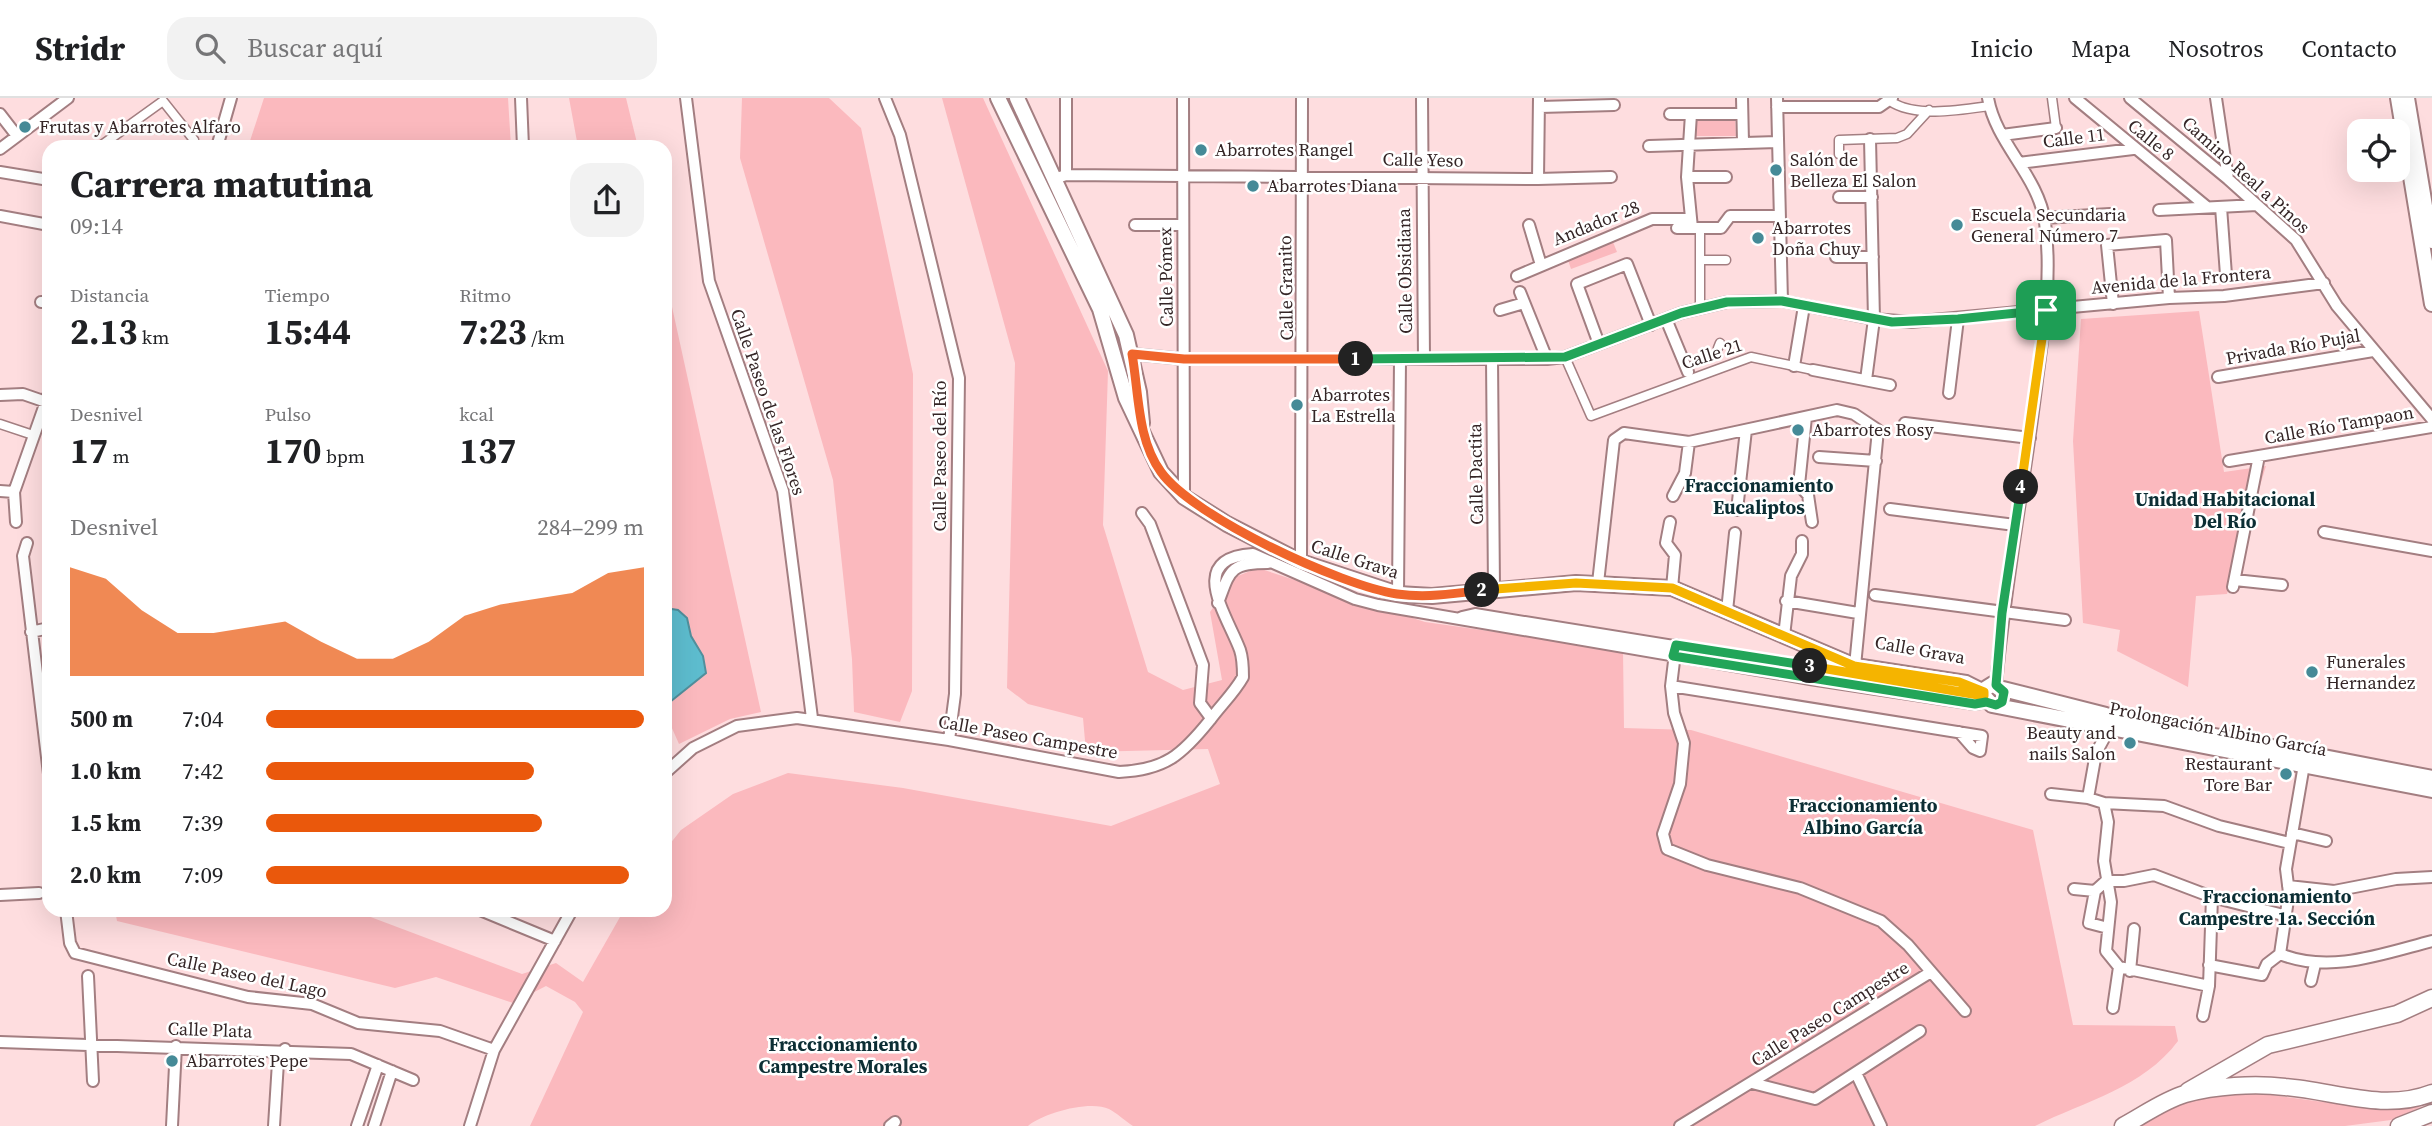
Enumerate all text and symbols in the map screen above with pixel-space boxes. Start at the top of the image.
search box [167,17,657,80]
text: Stridr [35,26,125,71]
icon: search [191,29,229,67]
text: Buscar aquí [247,30,383,66]
text: Inicio [1971,32,2033,65]
text: Mapa [2071,32,2130,65]
text: Nosotros [2168,32,2264,65]
text: Contacto [2302,32,2397,65]
street label: Camino Real a Pinos [2177,110,2316,239]
street label: Calle 8 [2123,113,2180,166]
place label: Frutas y Abarrotes Alfaro [39,114,241,139]
marker: Frutas y Abarrotes Alfaro [17,119,33,135]
map controls [2347,119,2410,182]
button: locate [2347,119,2410,182]
street label: Calle 11 [2041,121,2107,154]
place label: Abarrotes Rangel [1215,137,1353,162]
marker: Abarrotes Rangel [1193,142,1209,158]
street label: Calle Yeso [1382,146,1464,173]
place label: Salón de Belleza El Salon [1790,147,1917,193]
text: Carrera matutina [70,158,373,210]
marker: Salón de Belleza El Salon [1768,162,1784,178]
button: share [570,163,644,237]
place label: Abarrotes Diana [1267,173,1398,198]
marker: Abarrotes Diana [1245,178,1261,194]
street label: Andador 28 [1549,194,1643,251]
place label: Escuela Secundaria General Número 7 [1971,202,2127,248]
street label: Calle Obsidiana [1391,207,1418,334]
text: 09:14 [70,210,123,242]
place label: Abarrotes Doña Chuy [1772,215,1861,261]
marker: Escuela Secundaria General Número 7 [1949,217,1965,233]
street label: Calle Pómex [1152,226,1179,327]
marker: Abarrotes Doña Chuy [1750,230,1766,246]
street label: Calle Granito [1272,235,1299,341]
street label: Avenida de la Frontera [2090,259,2273,300]
pin [2016,280,2076,340]
text: Distancia [70,282,149,308]
text: Tiempo [265,282,330,308]
text: Ritmo [459,282,511,308]
icon: arrive [2027,291,2065,329]
street label: Calle Paseo de las Flores [725,305,812,498]
text: 2.13 [70,308,137,356]
text: 15:44 [265,308,351,356]
text: 7:23 [459,308,527,356]
street label: Privada Río Pujal [2224,322,2362,371]
text: km [137,324,169,350]
text: /km [527,324,565,350]
street label: Calle 21 [1678,332,1745,375]
pin: 1 [1338,342,1374,376]
text: 1 [1350,345,1361,371]
street label: Calle Paseo del Río [927,380,952,532]
place label: Abarrotes La Estrella [1311,382,1397,428]
marker: Abarrotes La Estrella [1289,397,1305,413]
street label: Calle Río Tampaon [2262,399,2416,450]
text: Desnivel [70,401,143,427]
text: Pulso [265,401,311,427]
text: kcal [459,401,494,427]
place label: Abarrotes Rosy [1812,417,1934,442]
street label: Calle Dactita [1462,422,1489,525]
marker: Abarrotes Rosy [1790,422,1806,438]
text: 17 [70,427,108,475]
text: 170 [265,427,322,475]
text: 137 [459,427,516,475]
text: m [108,443,130,469]
text: bpm [322,443,365,469]
pin: 4 [2004,470,2038,504]
district label: Fraccionamiento Eucaliptos [1685,472,1834,520]
text: 4 [2015,473,2026,499]
district label: Unidad Habitacional Del Río [2135,486,2315,534]
text: Desnivel [70,511,158,543]
text: 284–299 m [537,511,644,543]
street label: Calle Grava [1308,533,1403,585]
pin: 2 [1464,573,1500,608]
text: 2 [1476,576,1487,602]
street label: Calle Grava [1873,629,1968,670]
pin: 3 [1792,648,1828,684]
place label: Funerales Hernandez [2326,649,2415,695]
text: 3 [1804,652,1815,678]
marker: Funerales Hernandez [2304,664,2320,680]
street label: Prolongación Albino García [2107,695,2330,762]
text: 500 m [70,703,133,735]
text: 7:04 [182,703,223,735]
street label: Calle Paseo Campestre [936,708,1120,765]
place label: Beauty and nails Salon [2027,720,2116,766]
marker: Beauty and nails Salon [2122,735,2138,751]
place label: Restaurant Tore Bar [2185,751,2272,797]
text: 1.0 km [70,755,141,787]
text: 7:42 [182,755,223,787]
marker: Restaurant Tore Bar [2278,766,2294,782]
district label: Fraccionamiento Albino García [1789,792,1938,840]
text: 1.5 km [70,807,141,839]
text: 7:39 [182,807,223,839]
text: 2.0 km [70,859,141,891]
text: 7:09 [182,859,223,891]
district label: Fraccionamiento Campestre 1a. Sección [2179,883,2376,931]
street label: Calle Paseo del Lago [165,945,330,1004]
street label: Calle Paseo Campestre [1746,955,1913,1072]
street label: Calle Plata [167,1016,254,1043]
district label: Fraccionamiento Campestre Morales [759,1031,928,1079]
place label: Abarrotes Pepe [186,1048,308,1073]
marker: Abarrotes Pepe [164,1053,180,1069]

